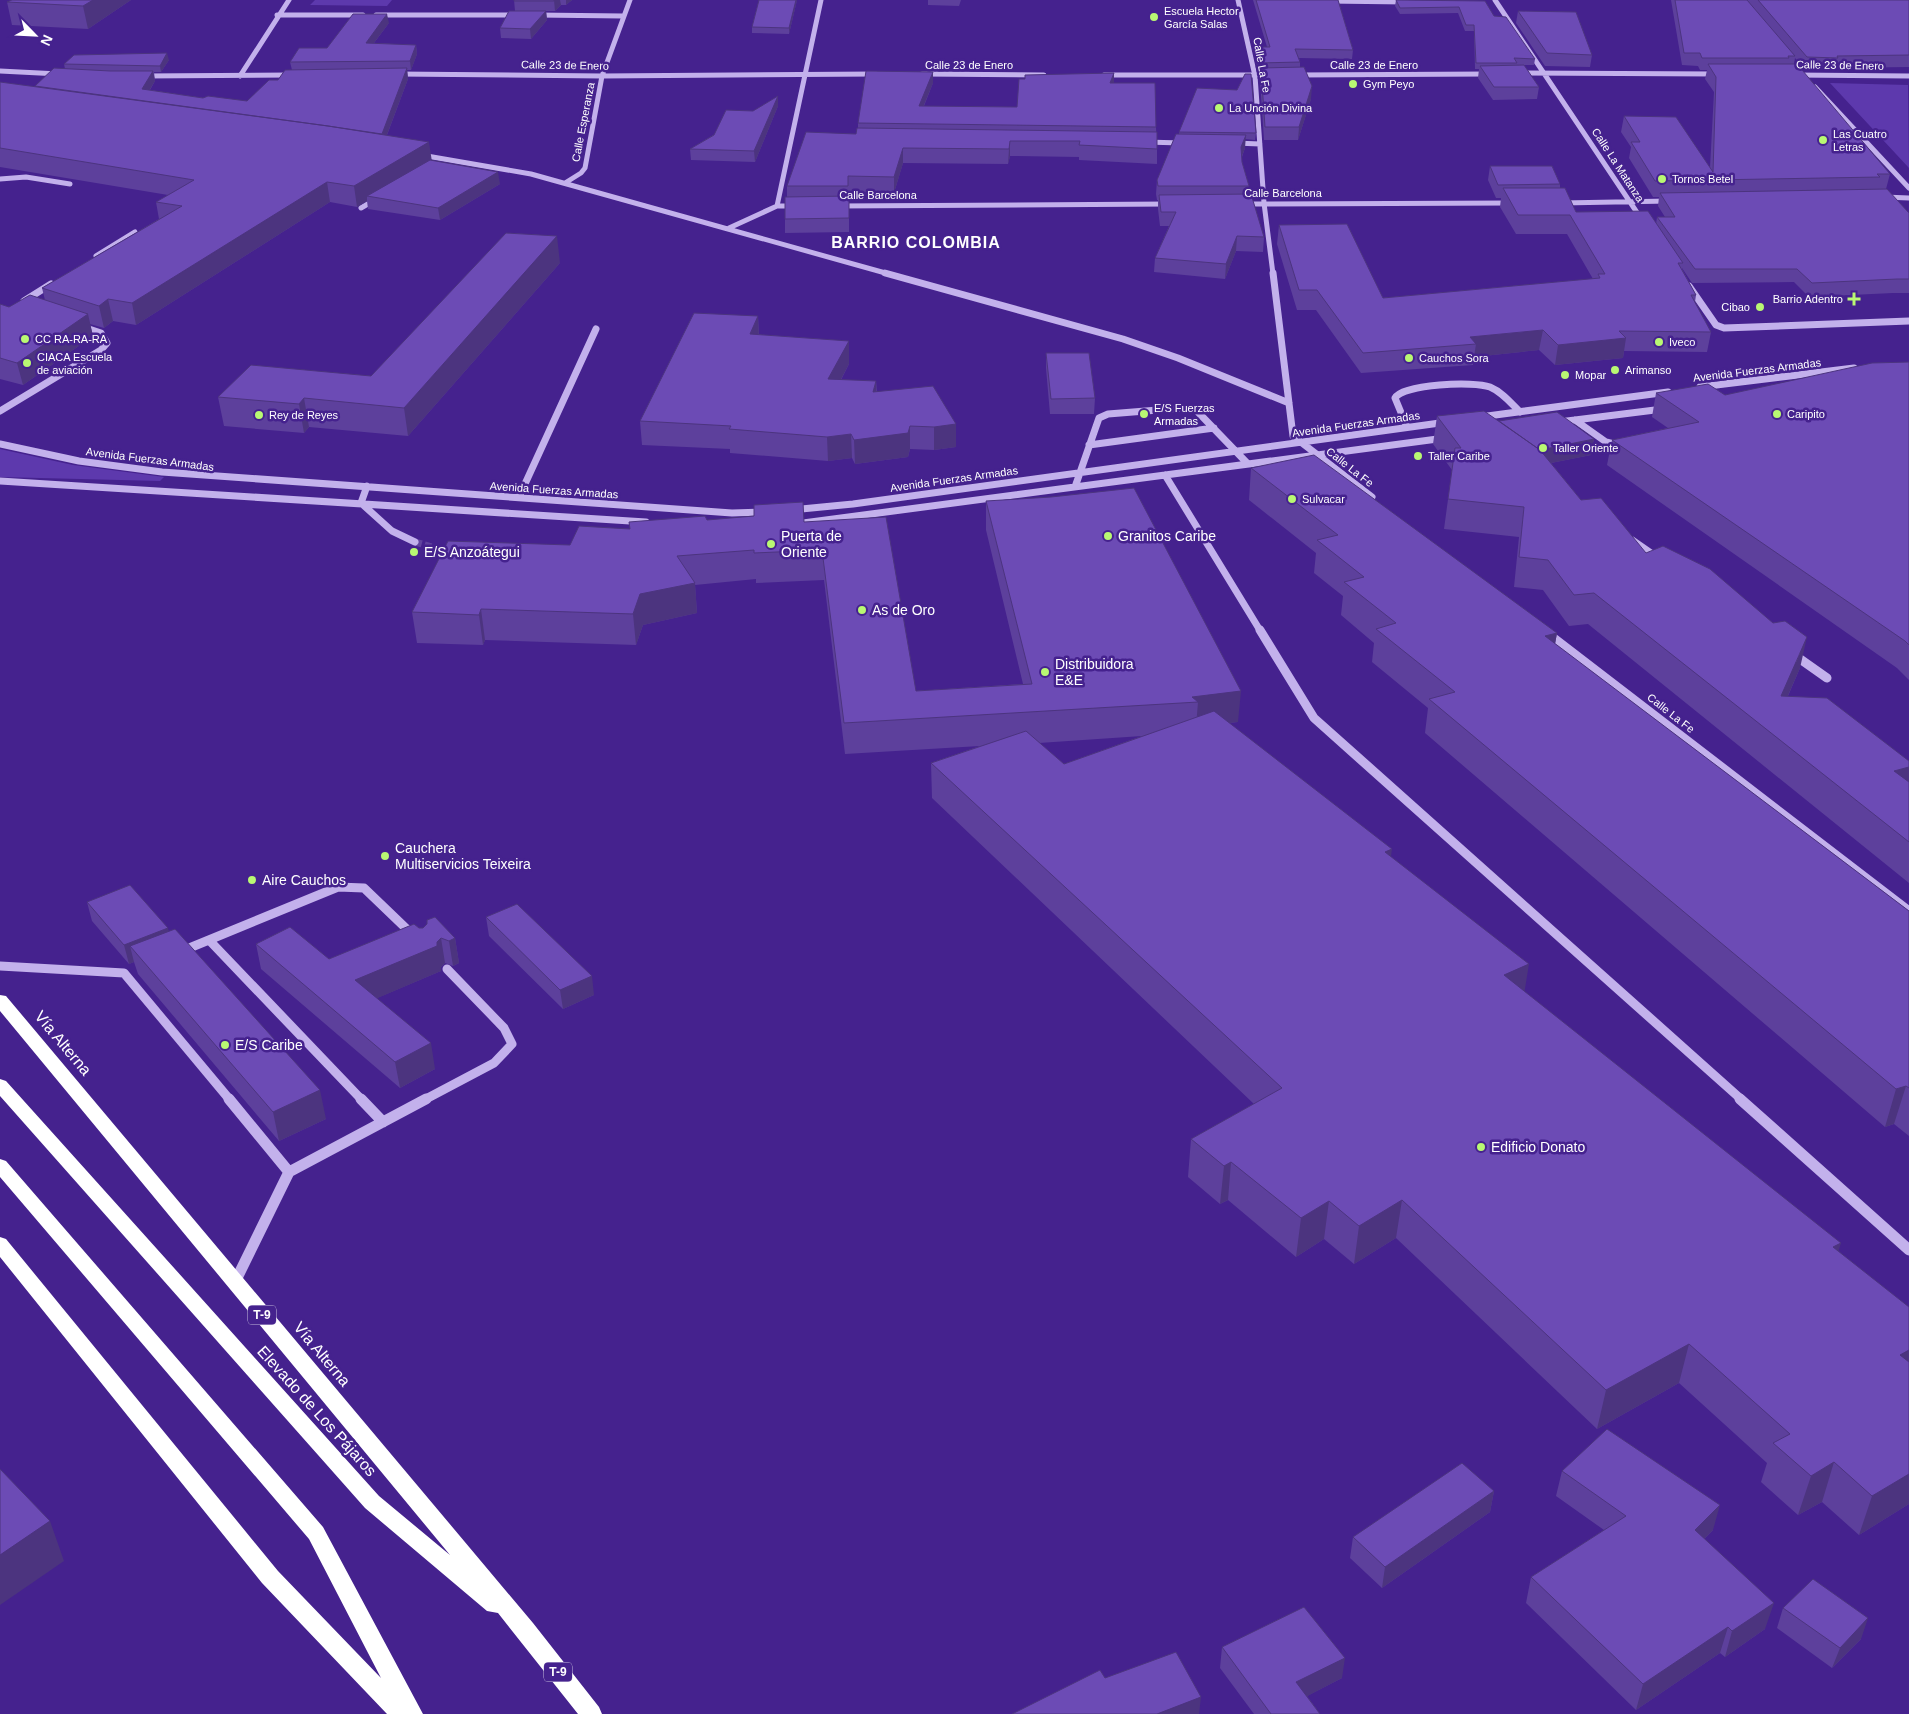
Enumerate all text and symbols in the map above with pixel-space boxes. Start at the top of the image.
place label: Escuela Hector García Salas [1164,5,1239,30]
north arrow [10,10,60,60]
marker: Escuela Hector García Salas [1148,11,1160,23]
text: N [38,32,56,48]
street label: Calle La Fe [1251,36,1273,94]
street label: Calle 23 de Enero [521,58,609,72]
street label: Calle 23 de Enero [1796,58,1884,72]
street label: Calle 23 de Enero [925,59,1013,71]
street label: Calle 23 de Enero [1330,59,1418,71]
marker: Gym Peyo [1347,78,1359,90]
place label: Gym Peyo [1363,78,1414,90]
street label: Calle Esperanza [569,80,597,163]
marker: La Unción Divina [1213,102,1225,114]
place label: La Unción Divina [1229,102,1313,114]
street label: Calle La Matanza [1590,126,1647,205]
place label: Las Cuatro Letras [1833,128,1887,153]
marker: Las Cuatro Letras [1817,134,1829,146]
marker: Tornos Betel [1656,173,1668,185]
place label: Tornos Betel [1672,173,1733,185]
street label: Calle Barcelona [1244,187,1323,199]
street label: Calle Barcelona [839,189,918,201]
district label: BARRIO COLOMBIA [831,234,1001,251]
marker: Barrio Adentro [1847,292,1861,306]
place label: Barrio Adentro [1773,293,1843,305]
place label: Cibao [1721,301,1750,313]
marker: Cibao [1754,301,1766,313]
marker: CC RA-RA-RA [19,333,31,345]
place label: CC RA-RA-RA [35,333,108,345]
marker: Iveco [1653,336,1665,348]
place label: Iveco [1669,336,1695,348]
place label: CIACA Escuela de aviación [37,351,113,376]
marker: Cauchos Sora [1403,352,1415,364]
place label: Cauchos Sora [1419,352,1490,364]
street label: Avenida Fuerzas Armadas [1692,356,1822,384]
marker: CIACA Escuela de aviación [21,357,33,369]
marker: Arimanso [1609,364,1621,376]
place label: Arimanso [1625,364,1671,376]
marker: Mopar [1559,369,1571,381]
place label: Mopar [1575,369,1607,381]
place label: E/S Fuerzas Armadas [1154,402,1215,427]
marker: E/S Fuerzas Armadas [1138,408,1150,420]
marker: Caripito [1771,408,1783,420]
place label: Caripito [1787,408,1825,420]
marker: Rey de Reyes [253,409,265,421]
place label: Rey de Reyes [269,409,339,421]
street label: Avenida Fuerzas Armadas [1291,409,1421,439]
marker: Taller Oriente [1537,442,1549,454]
place label: Taller Oriente [1553,442,1618,454]
street label: Avenida Fuerzas Armadas [85,445,215,473]
street label: Calle La Fe [1324,445,1376,489]
marker: Taller Caribe [1412,450,1424,462]
place label: Taller Caribe [1428,450,1490,462]
street label: Avenida Fuerzas Armadas [889,464,1019,494]
street label: Avenida Fuerzas Armadas [489,480,619,501]
marker: Sulvacar [1286,493,1298,505]
place label: Sulvacar [1302,493,1345,505]
place label: Puerta de Oriente [781,528,842,560]
place label: Granitos Caribe [1118,528,1216,544]
marker: Granitos Caribe [1102,530,1114,542]
marker: Puerta de Oriente [765,538,777,550]
place label: E/S Anzoátegui [424,544,520,560]
marker: E/S Anzoátegui [408,546,420,558]
place label: As de Oro [872,602,935,618]
marker: As de Oro [856,604,868,616]
place label: Distribuidora E&E [1055,656,1134,688]
marker: Distribuidora E&E [1039,666,1051,678]
street label: Calle La Fe [1645,691,1697,735]
place label: Cauchera Multiservicios Teixeira [395,840,531,872]
marker: Cauchera Multiservicios Teixeira [379,850,391,862]
place label: Aire Cauchos [262,872,346,888]
marker: Aire Cauchos [246,874,258,886]
street label: Vía Alterna [31,1008,95,1079]
place label: E/S Caribe [235,1037,303,1053]
marker: E/S Caribe [219,1039,231,1051]
place label: Edificio Donato [1491,1139,1585,1155]
marker: Edificio Donato [1475,1141,1487,1153]
road number: T-9 [248,1306,276,1324]
street label: Vía Alterna [290,1319,354,1390]
street label: Elevado de Los Pájaros [254,1343,380,1479]
road number: T-9 [544,1662,572,1681]

